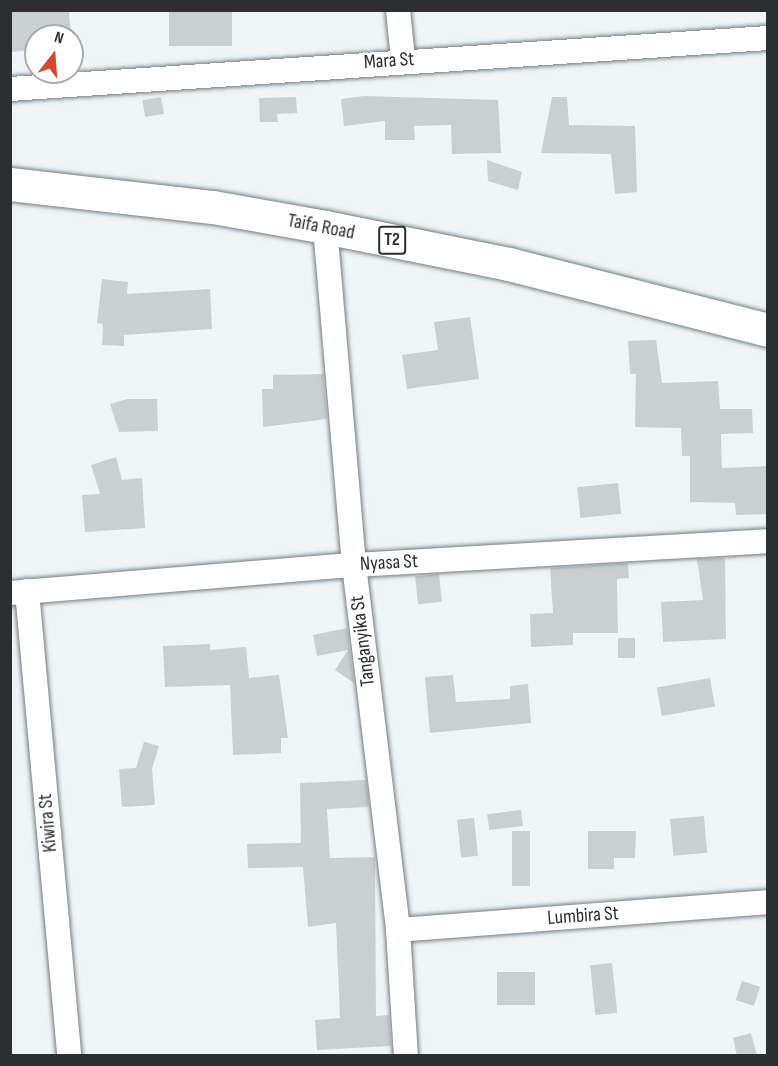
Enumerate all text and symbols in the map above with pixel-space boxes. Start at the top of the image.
north arrow [24,24,84,84]
text: N [52,28,66,49]
street label: Mara St [363,47,415,75]
street label: Taifa Road [285,209,357,245]
road number: T2 [377,225,407,255]
street label: Nyasa St [359,549,419,577]
street label: Tanganyika St [346,594,380,688]
street label: Kiwira St [33,793,63,853]
street label: Lumbira St [546,902,620,930]

